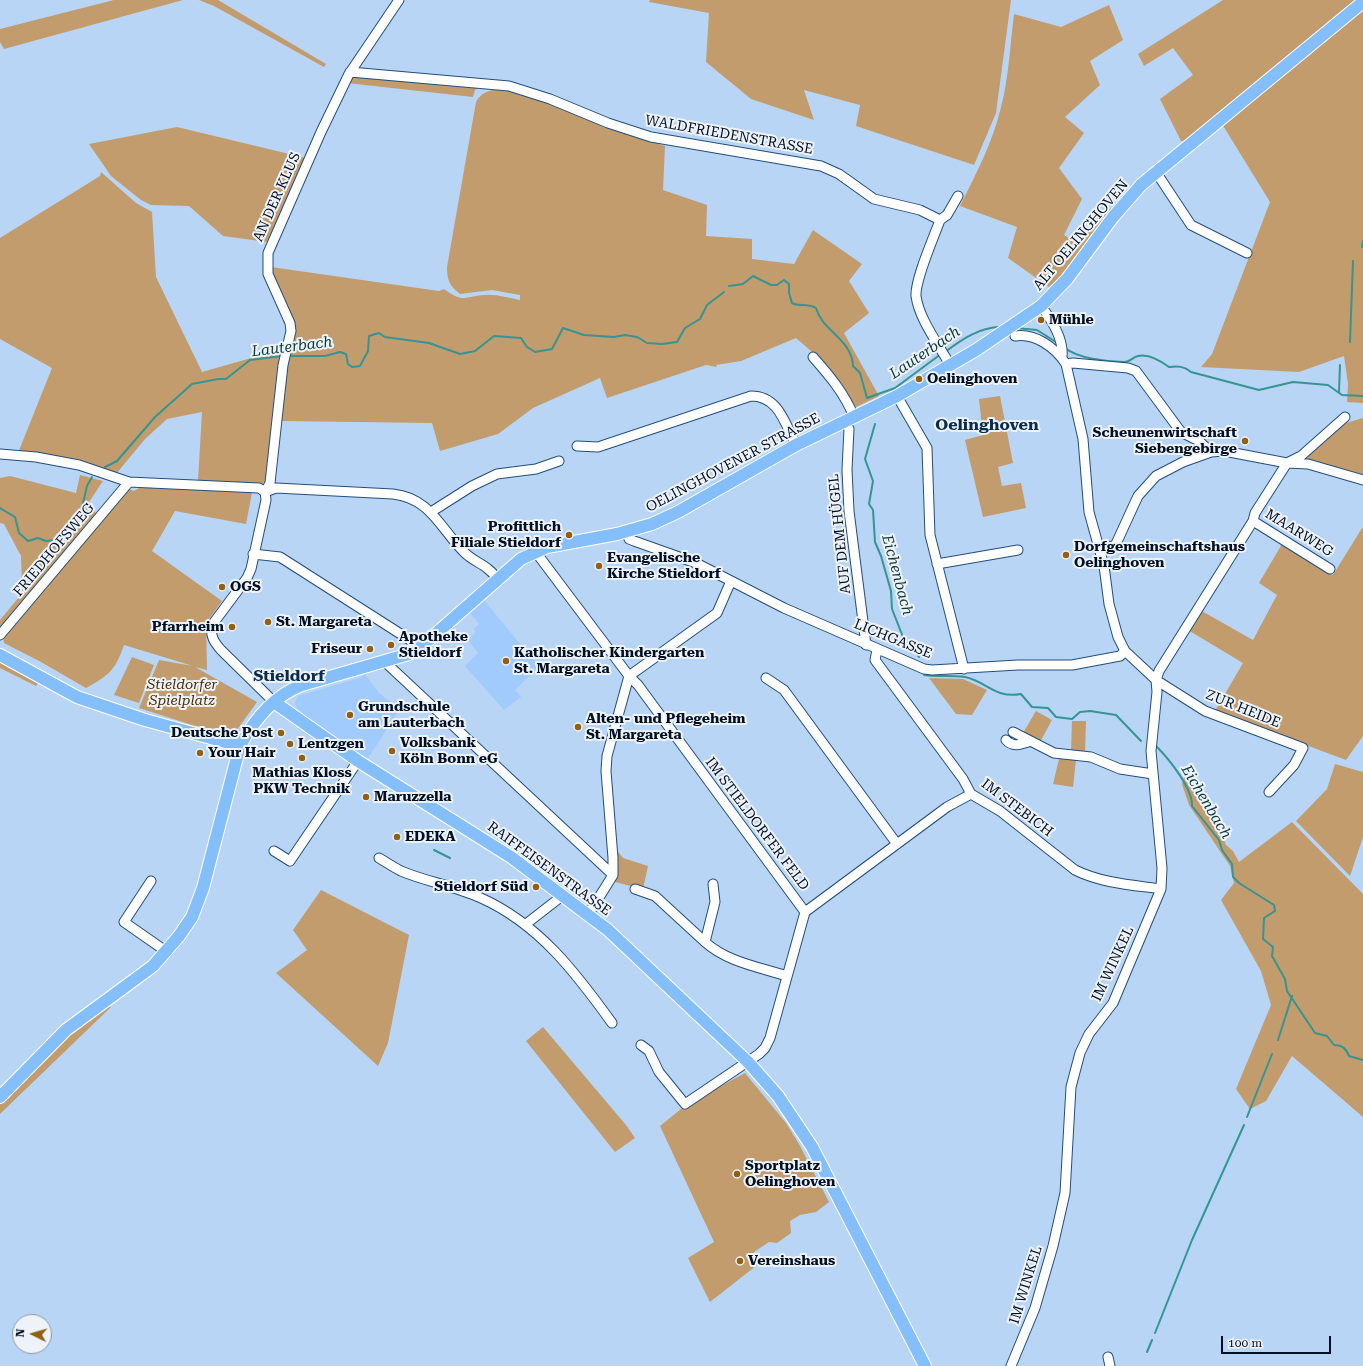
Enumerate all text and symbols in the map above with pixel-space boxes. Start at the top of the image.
street label: WALDFRIEDENSTRASSE [644,112,814,158]
street label: AN DER KLUS [250,150,304,244]
street label: ALT OELINGHOVEN [1030,176,1132,294]
place label: Mühle [1049,312,1094,328]
marker: Mühle [1036,315,1046,325]
water label: Lauterbach [886,323,964,383]
water label: Lauterbach [251,333,333,361]
place label: Oelinghoven [927,371,1017,387]
marker: Oelinghoven [914,374,924,384]
street label: OELINGHOVENER STRASSE [643,410,823,516]
district label: Oelinghoven [935,415,1039,435]
place label: Scheunenwirtschaft Siebengebirge [1092,425,1237,458]
marker: Scheunenwirtschaft Siebengebirge [1240,436,1250,446]
street label: AUF DEM HÜGEL [825,473,855,595]
street label: FRIEDHOFSWEG [10,500,98,600]
street label: MAARWEG [1262,506,1336,560]
place label: Profittlich Filiale Stieldorf [451,519,561,552]
marker: Profittlich Filiale Stieldorf [564,530,574,540]
water label: Eichenbach [878,533,916,617]
place label: Dorfgemeinschaftshaus Oelinghoven [1074,539,1245,572]
place label: Evangelische Kirche Stieldorf [607,550,721,582]
marker: Dorfgemeinschaftshaus Oelinghoven [1061,550,1071,560]
marker: Evangelische Kirche Stieldorf [594,561,604,571]
place label: OGS [230,579,261,595]
marker: OGS [217,582,227,592]
place label: St. Margareta [276,614,372,630]
street label: LICHGASSE [851,616,935,662]
marker: St. Margareta [263,617,273,627]
place label: Pfarrheim [152,619,224,635]
marker: Pfarrheim [227,622,237,632]
place label: Apotheke Stieldorf [399,629,468,662]
marker: Apotheke Stieldorf [386,640,396,650]
place label: Friseur [311,641,362,657]
marker: Friseur [365,644,375,654]
place label: Katholischer Kindergarten St. Margareta [514,645,704,678]
marker: Katholischer Kindergarten St. Margareta [501,656,511,666]
district label: Stieldorf [253,666,325,686]
park label: Stieldorfer Spielplatz [147,677,217,710]
street label: ZUR HEIDE [1203,686,1283,732]
place label: Grundschule am Lauterbach [358,699,465,732]
marker: Grundschule am Lauterbach [345,710,355,720]
place label: Alten- und Pflegeheim St. Margareta [586,711,746,744]
marker: Alten- und Pflegeheim St. Margareta [573,722,583,732]
place label: Deutsche Post [171,725,273,741]
marker: Deutsche Post [276,728,286,738]
place label: Volksbank Köln Bonn eG [400,735,498,768]
place label: Lentzgen [298,736,364,752]
marker: Lentzgen [285,739,295,749]
place label: Your Hair [208,745,276,761]
marker: Volksbank Köln Bonn eG [387,746,397,756]
marker: Your Hair [195,748,205,758]
marker: Mathias Kloss PKW Technik [297,753,307,763]
street label: IM STIELDORFER FELD [702,754,812,894]
water label: Eichenbach [1177,762,1235,842]
place label: Mathias Kloss PKW Technik [252,765,352,798]
street label: IM STEBICH [978,776,1056,840]
place label: Maruzzella [374,789,451,805]
marker: Maruzzella [361,792,371,802]
street label: RAIFFEISENSTRASSE [484,818,614,920]
place label: EDEKA [405,829,456,845]
marker: EDEKA [392,832,402,842]
place label: Stieldorf Süd [434,879,528,895]
marker: Stieldorf Süd [531,882,541,892]
street label: IM WINKEL [1088,924,1138,1004]
place label: Sportplatz Oelinghoven [745,1158,835,1190]
marker: Sportplatz Oelinghoven [732,1169,742,1179]
street label: IM WINKEL [1006,1244,1046,1326]
place label: Vereinshaus [748,1253,835,1269]
marker: Vereinshaus [735,1256,745,1266]
north arrow [12,1314,52,1354]
text: N [14,1328,27,1338]
scale bar [1223,1328,1333,1354]
text: 100 m [1228,1336,1262,1350]

